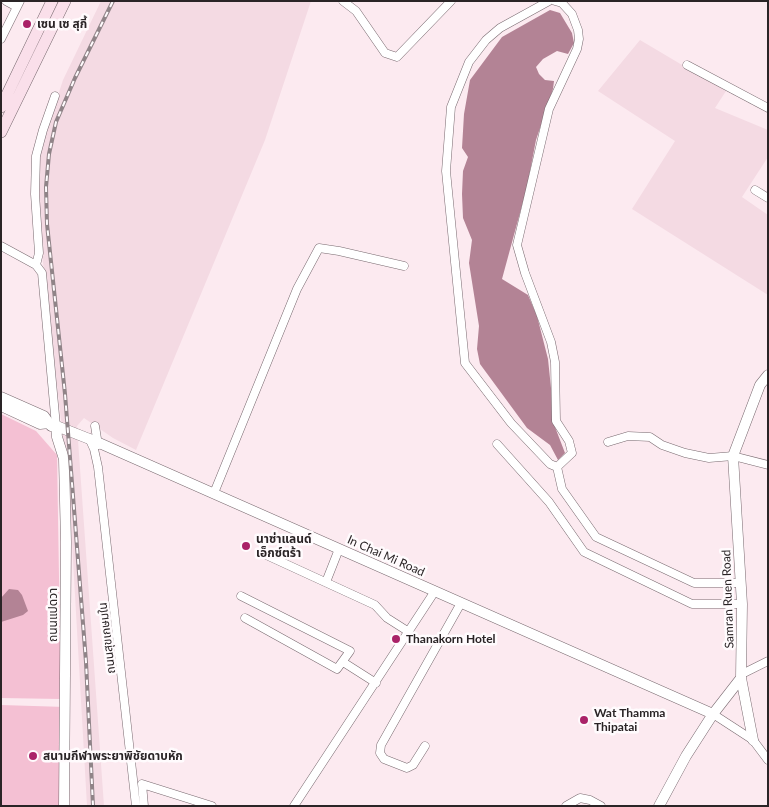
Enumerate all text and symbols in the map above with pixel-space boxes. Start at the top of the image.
place label: เซน เซ สุกี้ [37,17,87,31]
marker: เซน เซ สุกี้ [21,18,33,30]
place label: นาซ่าแลนด์ เอ็กซ์ตร้า [256,532,312,560]
street label: In Chai Mi Road [345,532,427,580]
marker: นาซ่าแลนด์ เอ็กซ์ตร้า [240,540,252,552]
street label: Samran Ruen Road [719,549,737,649]
street label: ถนนแปดวา [46,588,60,642]
street label: ถนนสุขเกษมใน [95,601,119,675]
place label: Thanakorn Hotel [406,632,496,646]
marker: Thanakorn Hotel [390,633,402,645]
place label: Wat Thamma Thipatai [594,706,665,734]
marker: Wat Thamma Thipatai [578,714,590,726]
place label: สนามกีฬาพระยาพิชัยดาบหัก [43,749,183,763]
marker: สนามกีฬาพระยาพิชัยดาบหัก [27,750,39,762]

